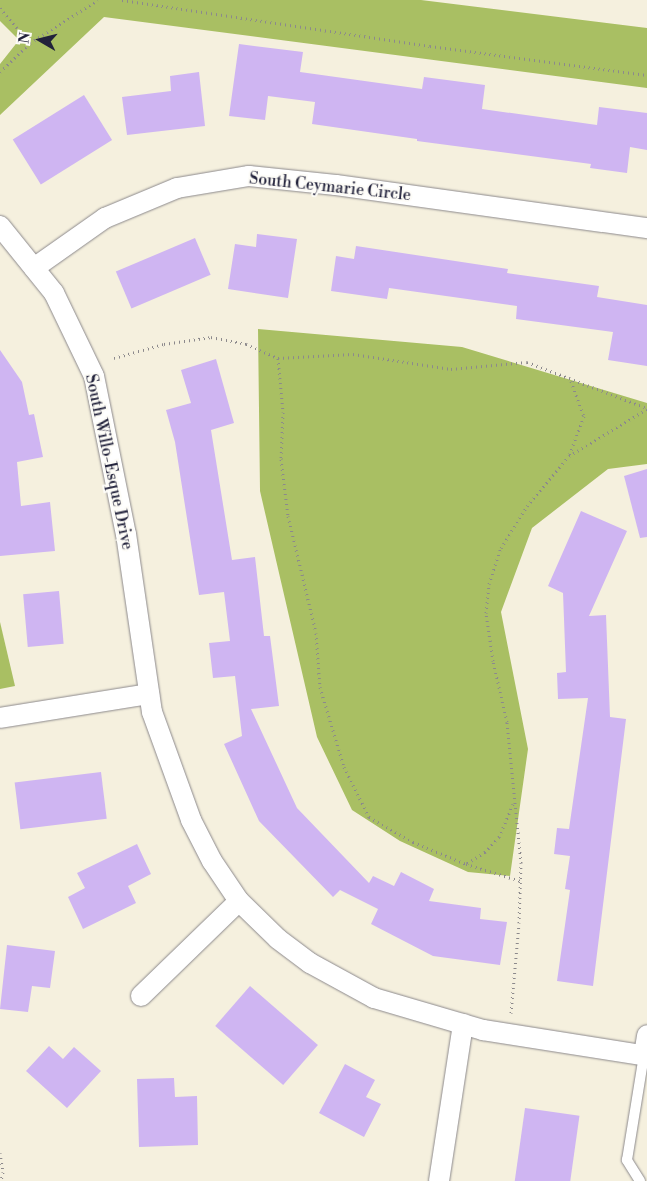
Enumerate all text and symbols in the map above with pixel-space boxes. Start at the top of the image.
north arrow [15,15,65,65]
text: N [15,31,35,45]
street label: South Ceymarie Circle [248,169,412,205]
street label: South Willo-Esque Drive [81,372,137,552]

